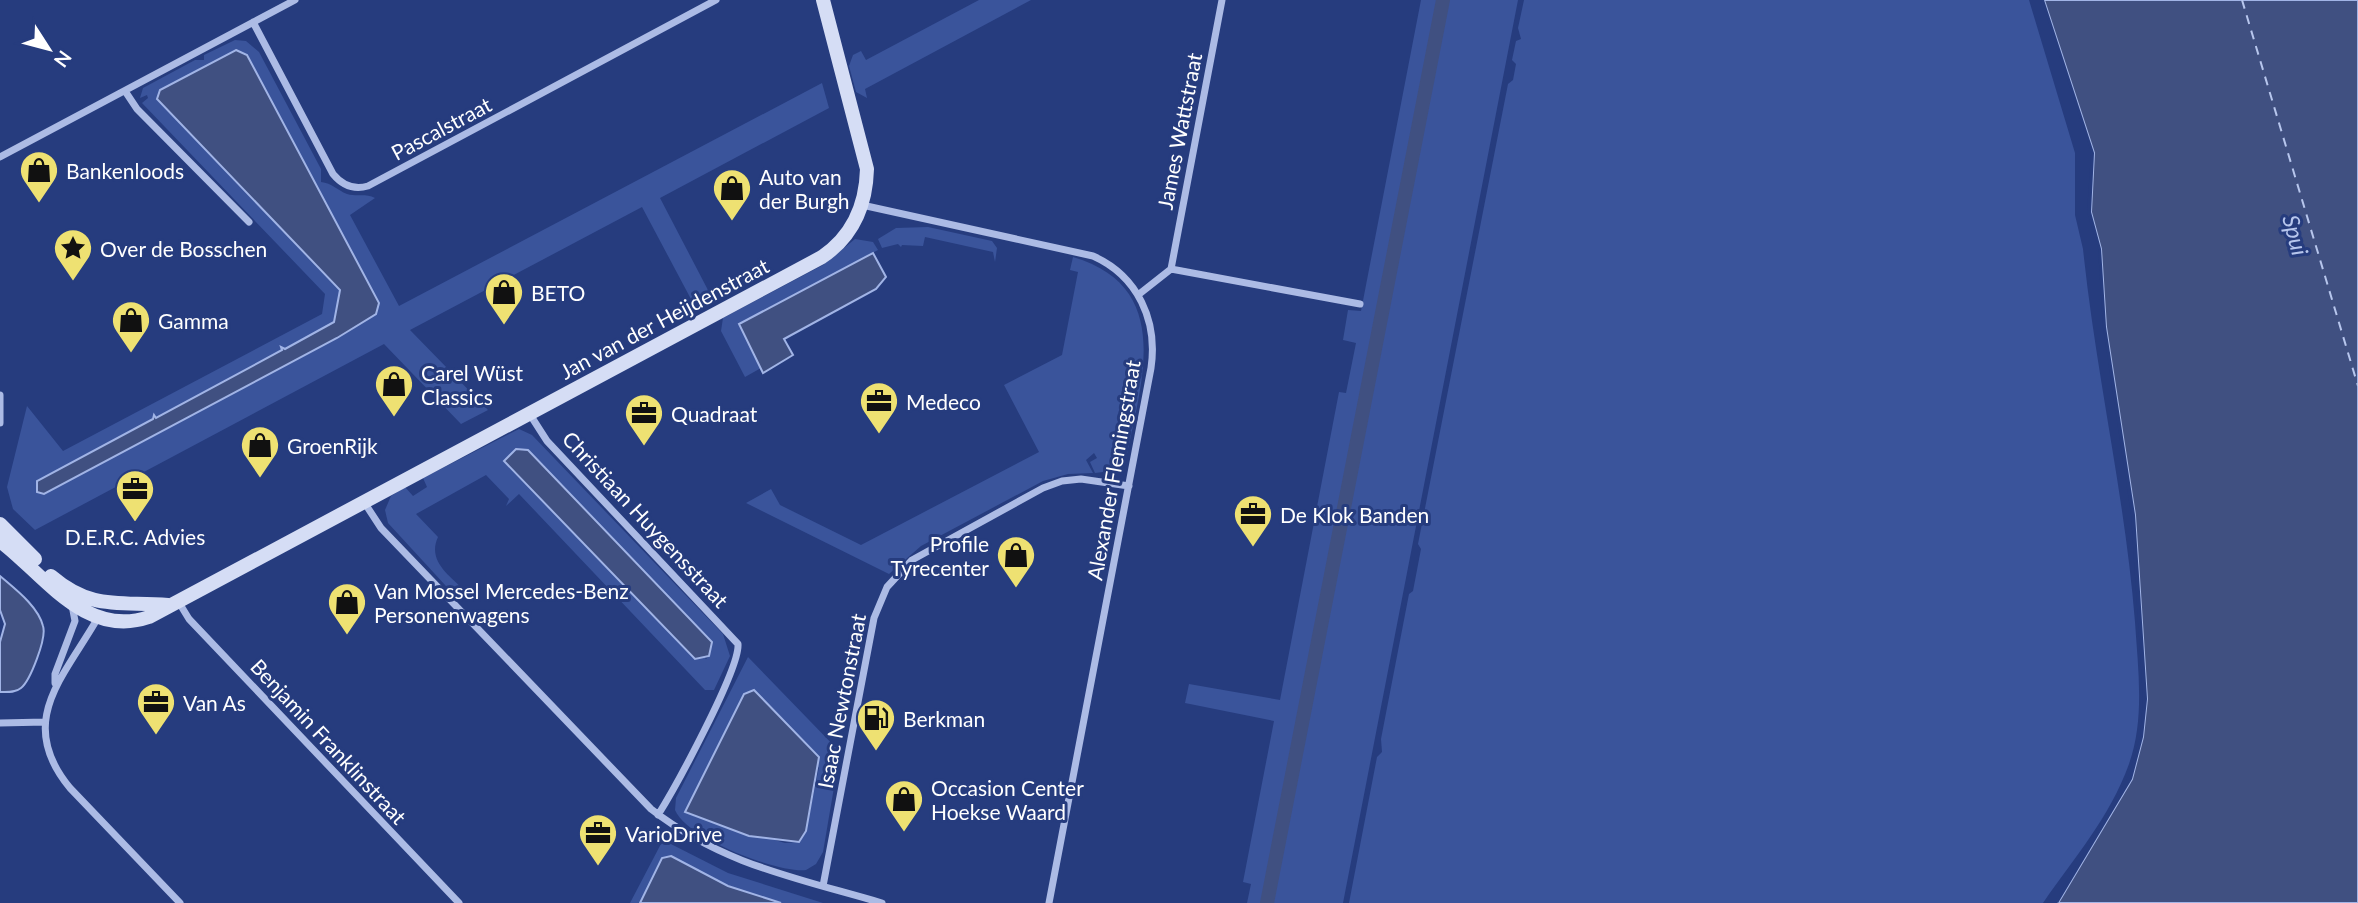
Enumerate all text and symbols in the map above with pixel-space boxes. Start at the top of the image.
north arrow [14,14,84,84]
text: N [50,47,77,72]
street label: James Wattstraat [1152,50,1207,211]
street label: Pascalstraat [387,91,496,165]
shop icon: Bankenloods [18,149,60,204]
place label: Bankenloods [66,158,184,183]
place label: Auto van der Burgh [759,164,850,213]
shop icon: Auto van der Burgh [711,167,753,222]
water label: Spui [2277,212,2315,258]
place icon: Over de Bosschen [52,227,94,282]
place label: Over de Bosschen [100,236,267,261]
street label: Jan van der Heijdenstraat [555,252,773,384]
shop icon: BETO [483,271,525,326]
place label: BETO [531,280,585,305]
shop icon: Gamma [110,299,152,354]
place label: Gamma [158,308,229,333]
street label: Alexander Flemingstraat [1081,357,1145,582]
place label: Carel Wüst Classics [421,360,524,409]
shop icon: Carel Wüst Classics [373,363,415,418]
office icon: Medeco [858,380,900,435]
place label: Medeco [906,389,981,414]
office icon: Quadraat [623,392,665,447]
place label: Quadraat [671,401,758,426]
shop icon: GroenRijk [239,424,281,479]
street label: Christiaan Huygensstraat [558,426,734,613]
place label: GroenRijk [287,433,378,458]
office icon: D.E.R.C. Advies [114,468,156,523]
office icon: De Klok Banden [1232,493,1274,548]
place label: De Klok Banden [1280,502,1429,527]
place label: D.E.R.C. Advies [65,524,205,549]
place label: Profile Tyrecenter [891,531,989,580]
shop icon: Profile Tyrecenter [995,534,1037,589]
place label: Van Mossel Mercedes-Benz Personenwagens [374,578,629,627]
shop icon: Van Mossel Mercedes-Benz Personenwagens [326,581,368,636]
street label: Isaac Newtonstraat [812,611,870,791]
street label: Benjamin Franklinstraat [246,653,412,829]
office icon: Van As [135,681,177,736]
place label: Van As [183,690,246,715]
fuel station icon: Berkman [855,697,897,752]
place label: Berkman [903,706,985,731]
place label: Occasion Center Hoekse Waard [931,775,1084,824]
shop icon: Occasion Center Hoekse Waard [883,778,925,833]
office icon: VarioDrive [577,812,619,867]
place label: VarioDrive [625,821,722,846]

